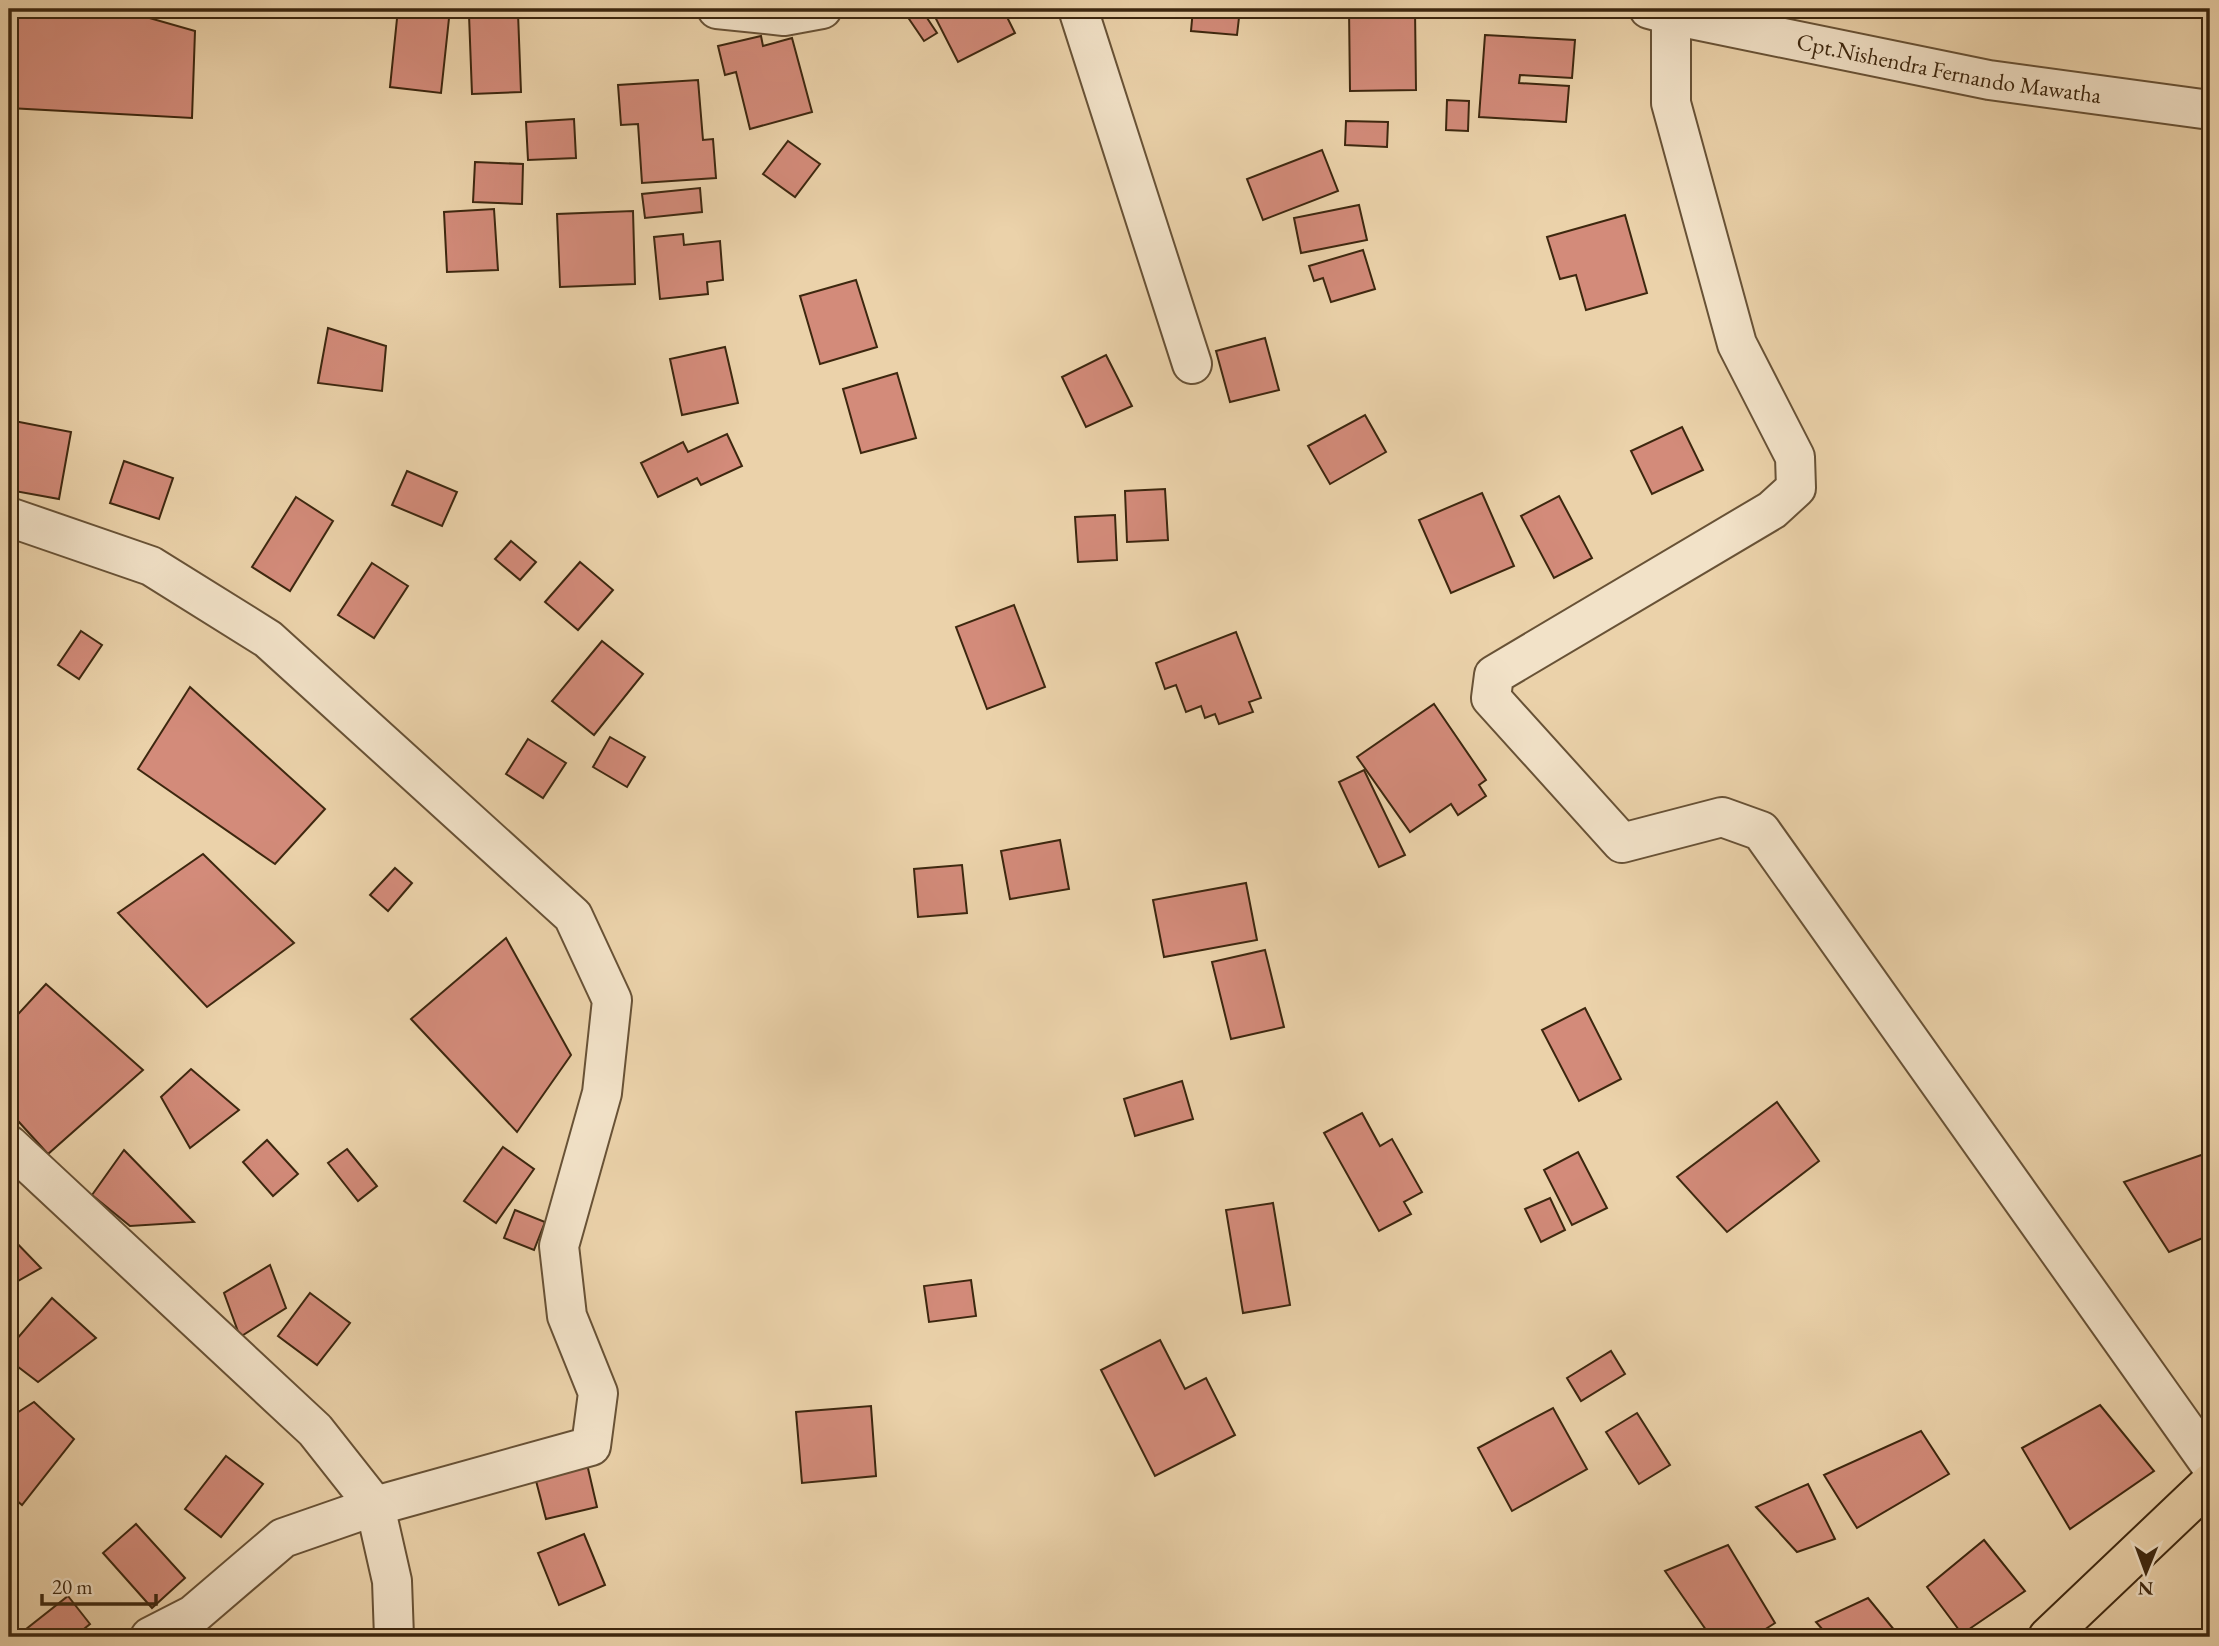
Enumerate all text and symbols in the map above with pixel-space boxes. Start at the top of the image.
street label: Cpt.Nishendra Fernando Mawatha [1794,26,2104,110]
north arrow [2110,1538,2180,1608]
scale bar [42,1562,156,1606]
text: 20 m [52,1573,93,1600]
text: N [2137,1576,2154,1601]

